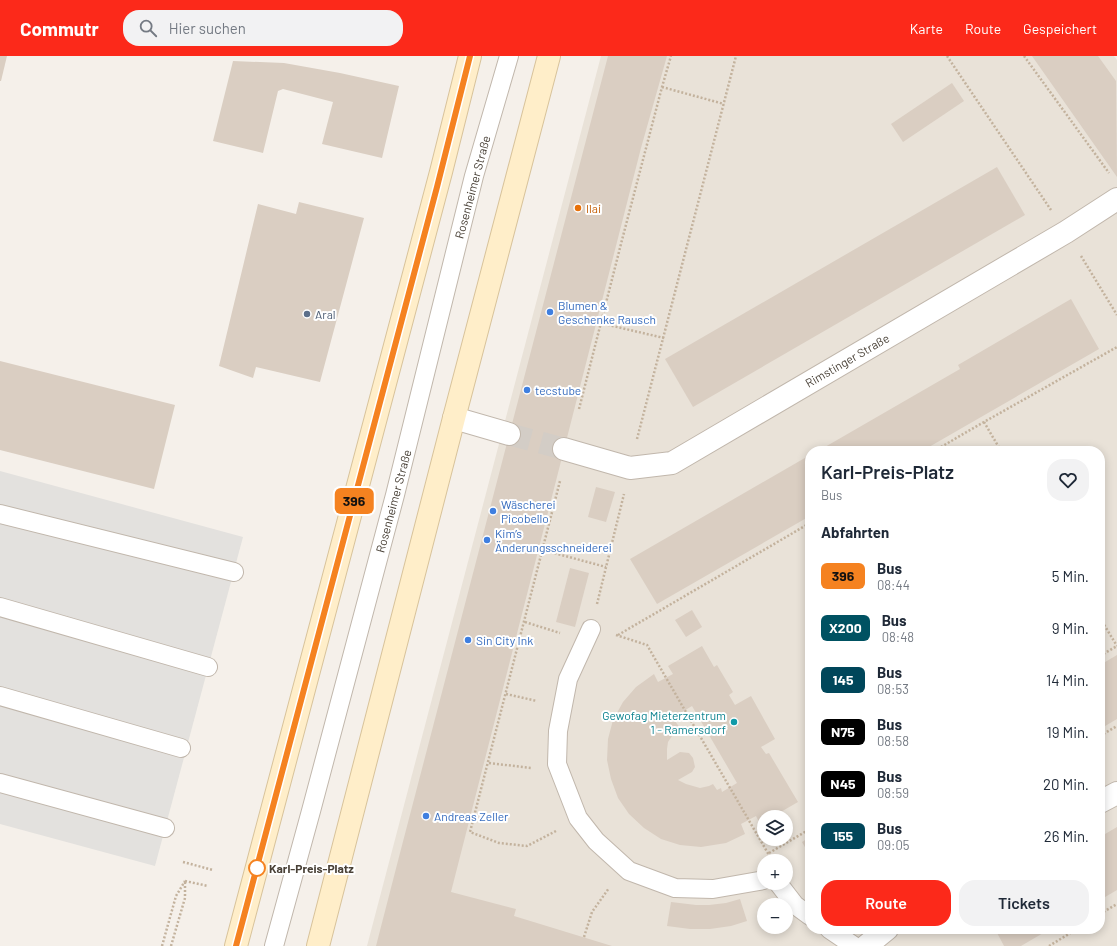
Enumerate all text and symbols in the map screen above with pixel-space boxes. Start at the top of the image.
search box [123,10,403,46]
text: Commutr [20,17,99,40]
icon: search [137,17,159,39]
text: Hier suchen [169,19,246,37]
text: Karte [910,20,943,37]
text: Route [965,20,1001,37]
text: Gespeichert [1023,20,1097,37]
street label: Rosenheimer Straße [451,134,493,240]
place label: Ilai [586,201,601,215]
marker: Ilai [573,203,583,213]
place label: Blumen & Geschenke Rausch [558,298,656,326]
place label: Aral [315,307,336,321]
marker: Blumen & Geschenke Rausch [545,307,555,317]
marker: Aral [302,309,312,319]
street label: Rimstinger Straße [803,330,891,390]
place label: tecstube [535,383,581,397]
marker: tecstube [522,385,532,395]
street label: Rosenheimer Straße [372,448,414,554]
button: heart [1047,459,1089,501]
text: Karl-Preis-Platz [821,460,954,483]
text: Bus [821,487,842,503]
line badge: 396 [331,488,377,514]
text: 396 [343,492,365,509]
place label: Wäscherei Picobello [501,497,556,525]
marker: Wäscherei Picobello [488,506,498,516]
text: Abfahrten [821,523,889,541]
place label: Kim’s Änderungsschneiderei [495,526,612,554]
marker: Kim’s Änderungsschneiderei [482,535,492,545]
text: Bus [877,559,902,577]
text: 396 [832,567,854,584]
text: 5 Min. [1052,567,1089,585]
text: 08:44 [877,577,910,593]
text: Bus [882,611,907,629]
text: X200 [829,619,862,636]
text: 9 Min. [1052,619,1089,637]
text: 08:48 [882,629,914,645]
place label: Sin City Ink [476,633,533,647]
marker: Sin City Ink [463,635,473,645]
text: Bus [877,663,902,681]
text: 145 [833,671,853,688]
text: 14 Min. [1046,671,1089,689]
text: 08:53 [877,681,909,697]
place label: Gewofag Mieterzentrum 1 - Ramersdorf [602,708,726,736]
text: Bus [877,715,902,733]
marker: Gewofag Mieterzentrum 1 - Ramersdorf [729,717,739,727]
text: N75 [831,723,855,740]
text: 19 Min. [1046,723,1089,741]
text: 08:58 [877,733,909,749]
text: Bus [877,767,902,785]
text: N45 [830,775,856,792]
text: 20 Min. [1043,775,1089,793]
text: 08:59 [877,785,909,801]
place label: Andreas Zeller [434,809,509,823]
map controls [757,810,793,934]
button: layers [757,810,793,846]
marker: Andreas Zeller [421,811,431,821]
text: Bus [877,819,902,837]
text: 155 [833,827,853,844]
text: 26 Min. [1044,827,1089,845]
text: 09:05 [877,837,910,853]
button: + [757,854,793,890]
marker: Karl-Preis-Platz [248,859,266,877]
place label: Karl-Preis-Platz [269,861,354,875]
button: Route [821,880,951,926]
button: Tickets [959,880,1089,926]
button: − [757,898,793,934]

